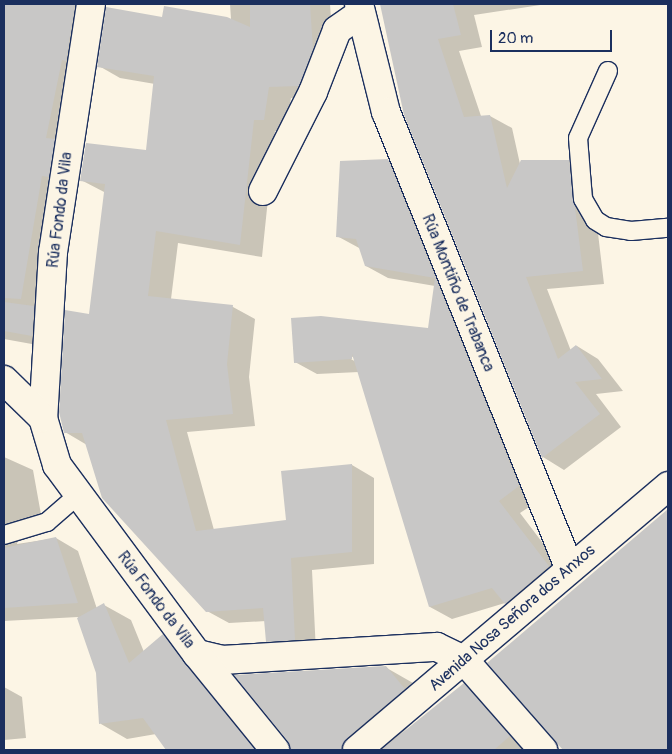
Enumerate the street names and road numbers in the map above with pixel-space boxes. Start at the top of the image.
street label: Rúa Fondo da Vila [43,151,77,269]
street label: Rúa Montiño de Trabanca [418,211,498,375]
street label: Avenida Nosa Señora dos Anxos [425,541,599,695]
street label: Rúa Fondo da Vila [113,548,199,652]

